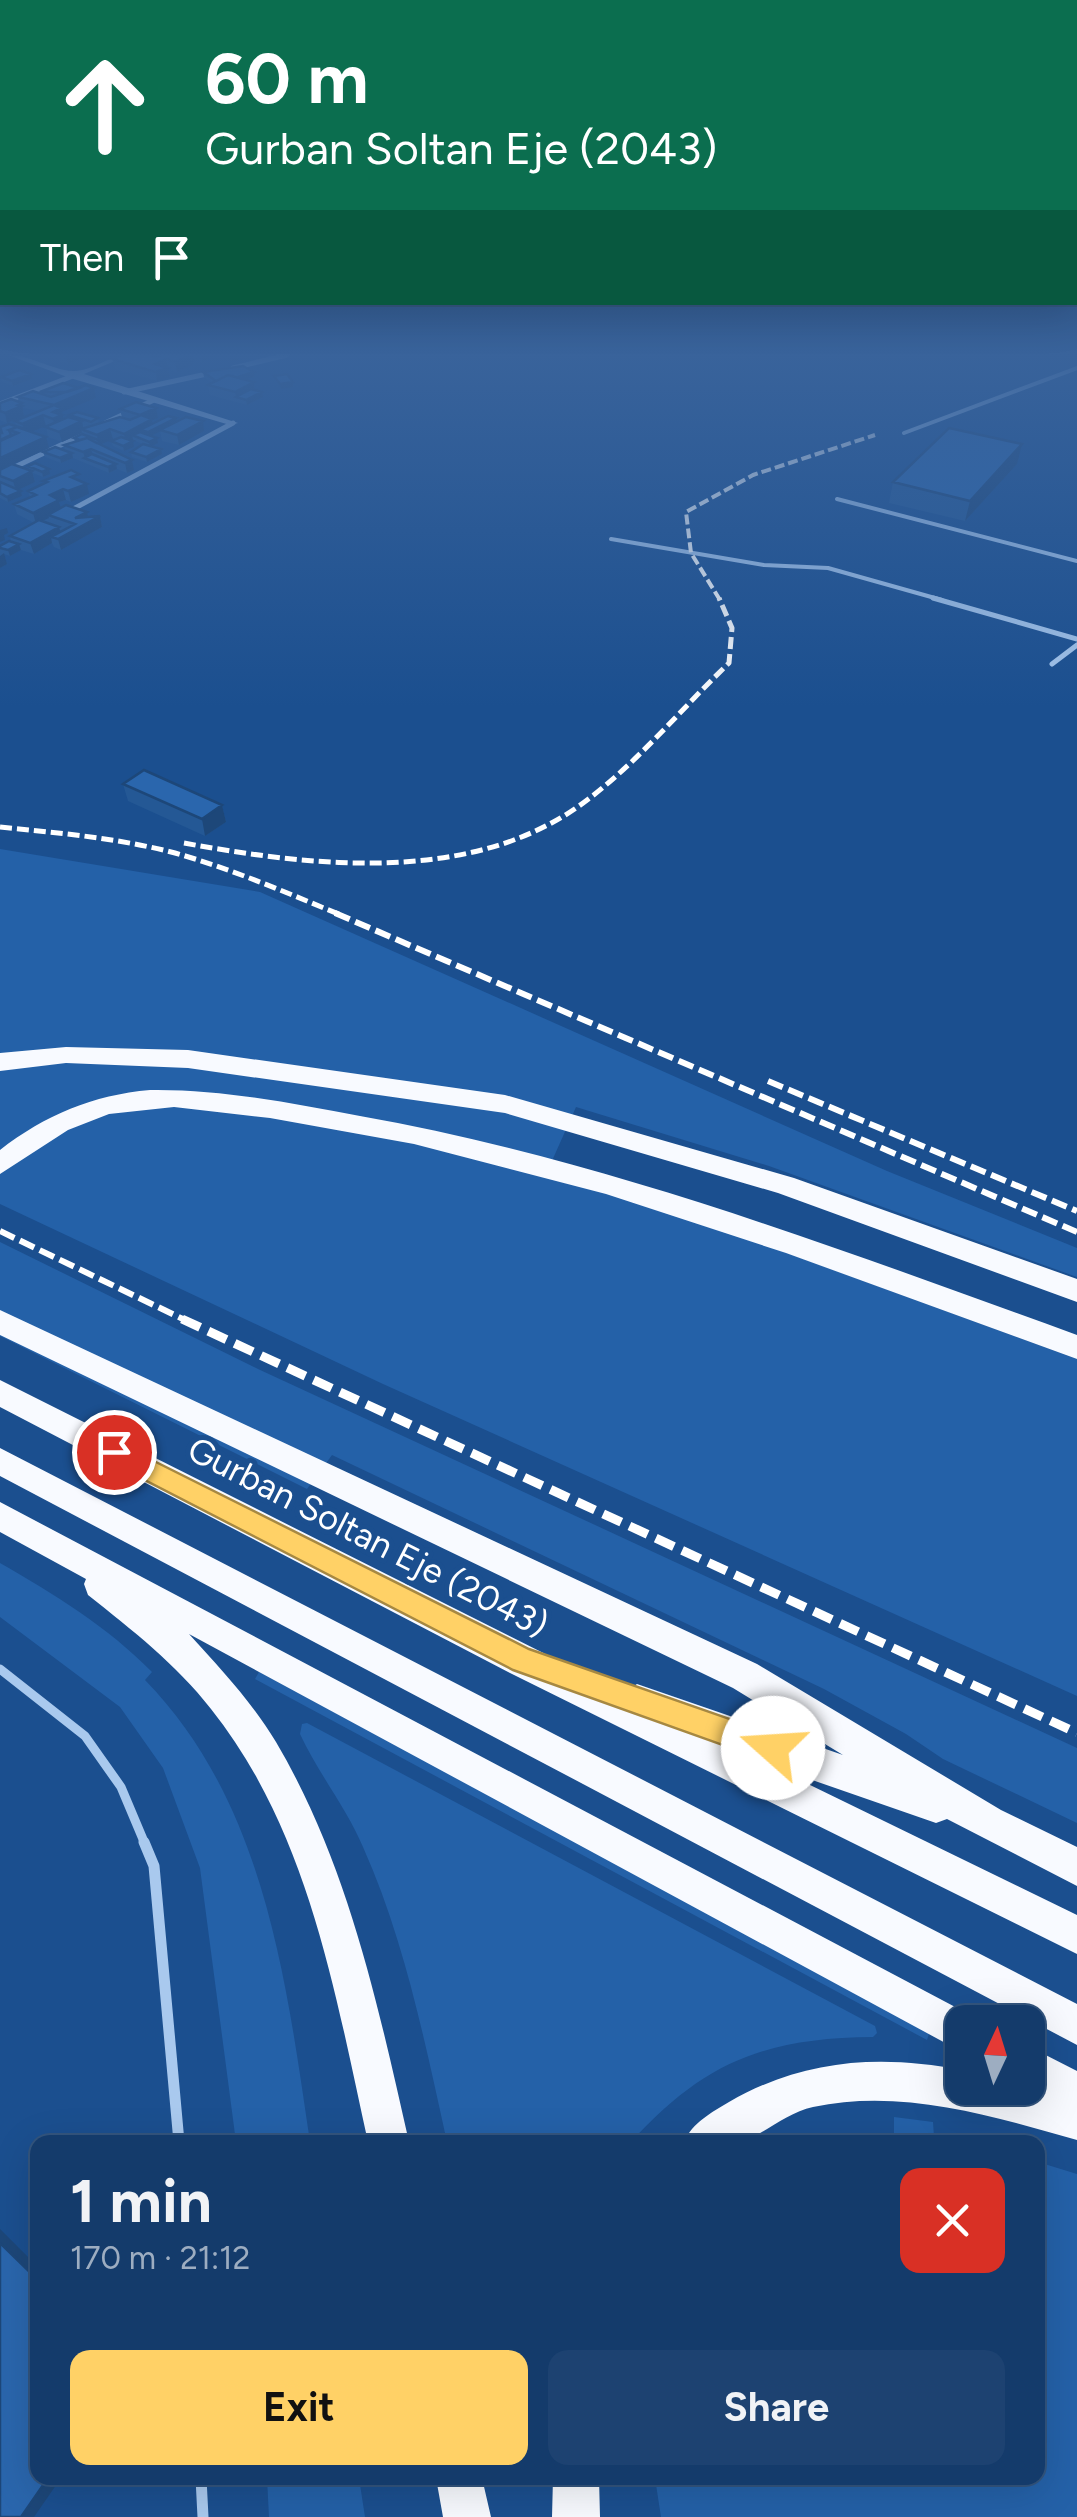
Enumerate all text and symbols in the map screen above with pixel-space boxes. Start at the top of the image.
text: 60 m [205,36,369,121]
icon: ahead [40,40,170,170]
text: Gurban Soltan Eje (2043) [205,121,717,175]
icon: arrive [144,230,199,285]
text: Then [40,235,124,281]
pin [72,1410,157,1495]
icon: arrive [87,1425,142,1480]
street label: Gurban Soltan Eje (2043) [181,1428,555,1646]
position arrow [721,1696,825,1800]
north arrow [945,2005,1045,2105]
map controls [945,2005,1045,2105]
text: 1 min [70,2165,212,2237]
button: close [900,2168,1005,2273]
text: 170 m · 21:12 [70,2239,250,2277]
button: Exit [70,2350,528,2465]
button: Share [548,2350,1005,2465]

